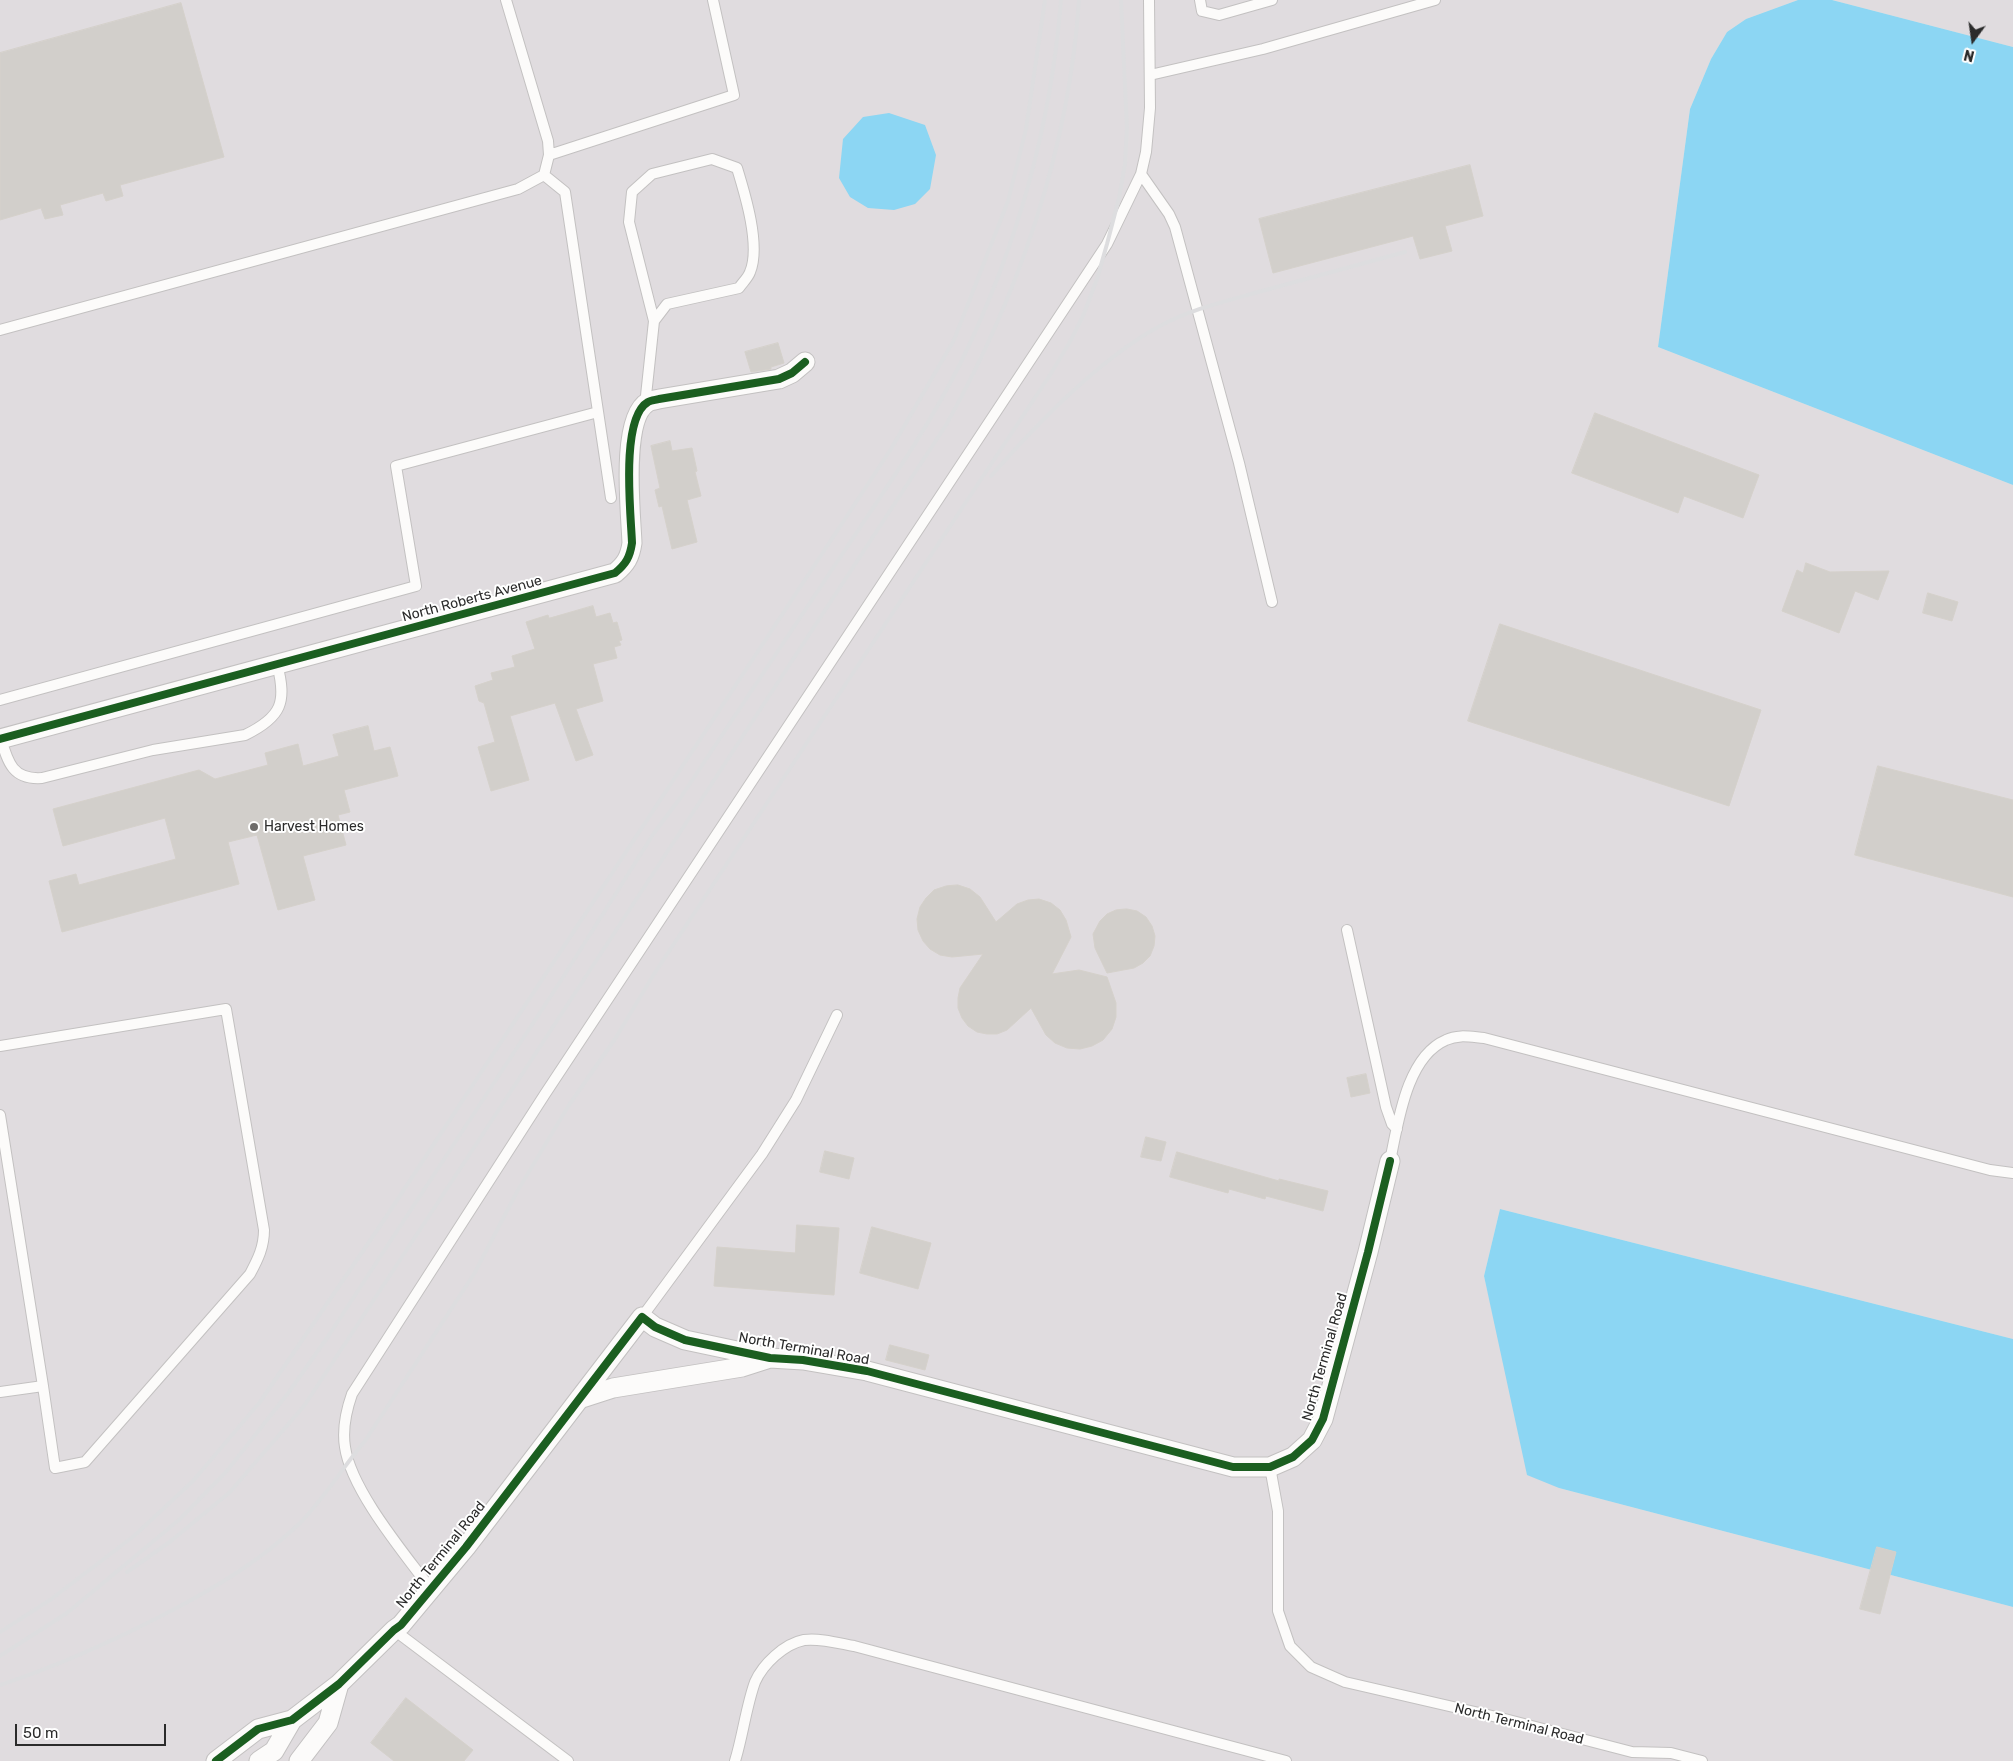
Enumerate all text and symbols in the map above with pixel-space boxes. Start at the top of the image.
north arrow [1948,15,1998,65]
text: N [1962,46,1976,65]
street label: North Roberts Avenue [400,572,544,626]
place label: Harvest Homes [264,819,364,835]
marker: Harvest Homes [248,821,260,833]
street label: North Terminal Road [1299,1291,1351,1423]
street label: North Terminal Road [737,1329,871,1369]
street label: North Terminal Road [393,1498,489,1612]
street label: North Terminal Road [1453,1700,1585,1748]
scale bar [18,1714,169,1746]
text: 50 m [23,1724,58,1742]

